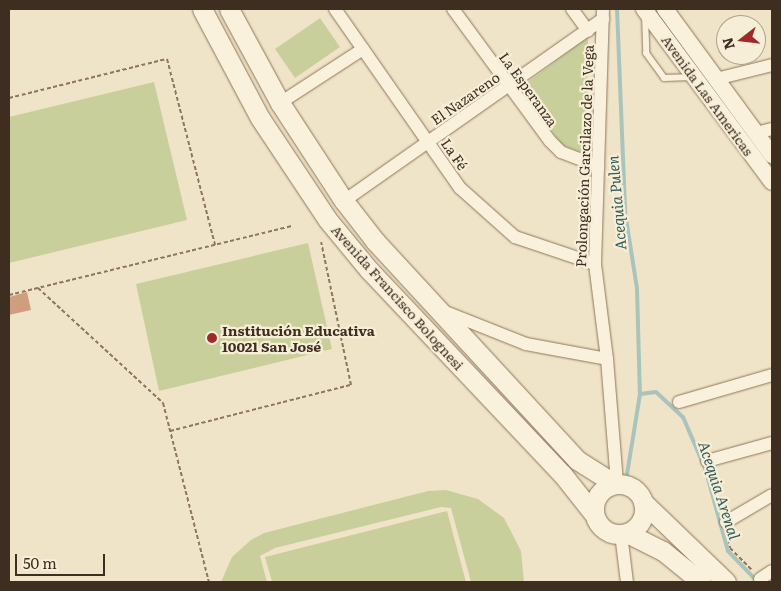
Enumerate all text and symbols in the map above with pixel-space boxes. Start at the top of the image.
north arrow [716,15,766,65]
street label: Avenida Las Americas [659,31,757,159]
text: N [716,35,739,52]
street label: Prolongación Garcilazo de la Vega [572,44,596,268]
street label: La Esperanza [496,48,562,130]
street label: El Nazareno [427,68,503,128]
street label: La Fé [438,135,472,173]
water label: Acequia Pulen [603,155,629,251]
street label: Avenida Francisco Bolognesi [328,221,468,373]
place label: Institución Educativa 10021 San José [222,322,375,354]
marker: Institución Educativa 10021 San José [206,332,218,344]
water label: Acequia Arenal [696,439,744,541]
scale bar [18,544,108,576]
text: 50 m [23,551,57,574]

